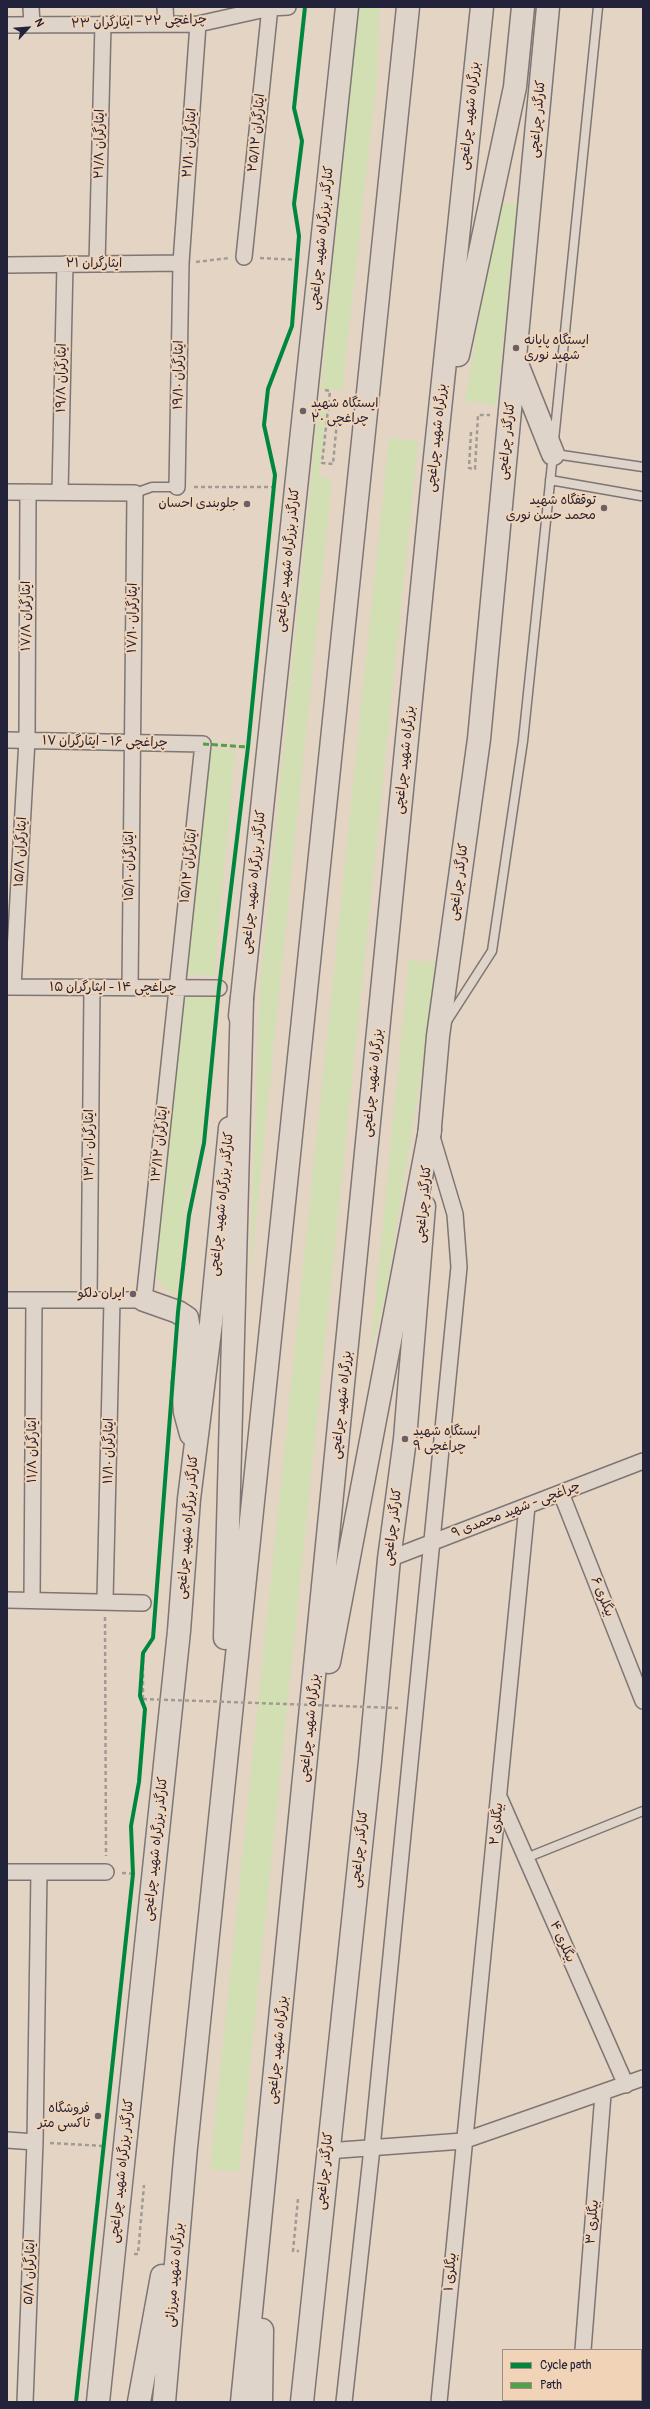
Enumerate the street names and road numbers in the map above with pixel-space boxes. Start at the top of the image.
street label: چراغچی ۲۲ - ایثارگران ۲۳ [71,12,207,32]
street label: بزرگراه شهید چراغچی [457,61,483,171]
street label: کنارگذر چراغچی [527,79,549,159]
street label: ایثارگران ۲۵/۱۲ [245,93,269,173]
street label: ایثارگران ۲۱/۱۰ [180,108,200,178]
street label: ایثارگران ۲۱/۸ [92,109,108,179]
street label: کنارگذر بزرگراه شهید چراغچی [307,165,337,311]
street label: ایثارگران ۲۱ [66,256,122,272]
street label: ایثارگران ۱۹/۱۰ [171,340,187,410]
street label: ایثارگران ۱۹/۸ [54,343,70,413]
street label: بزرگراه شهید چراغچی [424,383,450,493]
street label: کنارگذر چراغچی [495,401,519,481]
street label: کنارگذر بزرگراه شهید چراغچی [273,487,303,633]
street label: ایثارگران ۱۷/۸ [19,581,35,651]
street label: ایثارگران ۱۷/۱۰ [125,583,141,653]
street label: بزرگراه شهید چراغچی [392,705,418,815]
street label: چراغچی ۱۶ - ایثارگران ۱۷ [42,733,168,751]
street label: کنارگذر بزرگراه شهید چراغچی [239,809,269,955]
street label: ایثارگران ۱۵/۸ [11,816,31,888]
street label: ایثارگران ۱۵/۱۲ [177,828,201,904]
street label: ایثارگران ۱۵/۱۰ [122,831,138,901]
street label: کنارگذر چراغچی [446,842,472,922]
street label: چراغچی ۱۴ - ایثارگران ۱۵ [49,980,177,996]
street label: بزرگراه شهید چراغچی [360,1028,386,1138]
street label: ایثارگران ۱۳/۱۲ [148,1105,172,1183]
street label: ایثارگران ۱۳/۱۰ [82,1109,98,1181]
street label: کنارگذر بزرگراه شهید چراغچی [207,1131,237,1277]
street label: کنارگذر چراغچی [413,1164,435,1244]
street label: بزرگراه شهید چراغچی [329,1350,355,1460]
street label: ایثارگران ۱۱/۸ [25,1417,41,1483]
street label: ایثارگران ۱۱/۱۰ [101,1418,117,1484]
street label: کنارگذر بزرگراه شهید چراغچی [174,1454,202,1600]
street label: ۹ چراغچی - شهید محمدی [450,1478,582,1542]
street label: کنارگذر چراغچی [381,1487,405,1567]
street label: بیگلری ۶ [587,1575,617,1619]
street label: بزرگراه شهید چراغچی [297,1673,323,1783]
street label: کنارگذر بزرگراه شهید چراغچی [141,1776,171,1922]
street label: بیگلری ۲ [487,1802,507,1846]
street label: کنارگذر چراغچی [348,1809,372,1889]
street label: بیگلری ۴ [546,1919,578,1965]
street label: بزرگراه شهید چراغچی [265,1995,291,2105]
street label: کنارگذر بزرگراه شهید چراغچی [107,2098,137,2244]
street label: کنارگذر چراغچی [313,2131,337,2211]
street label: بیگلری ۳ [583,2199,603,2245]
street label: بزرگراه شهید میرزائی [163,2222,187,2328]
street label: ایثارگران ۵/۸ [21,2239,39,2305]
street label: بیگلری ۱ [442,2252,460,2292]

